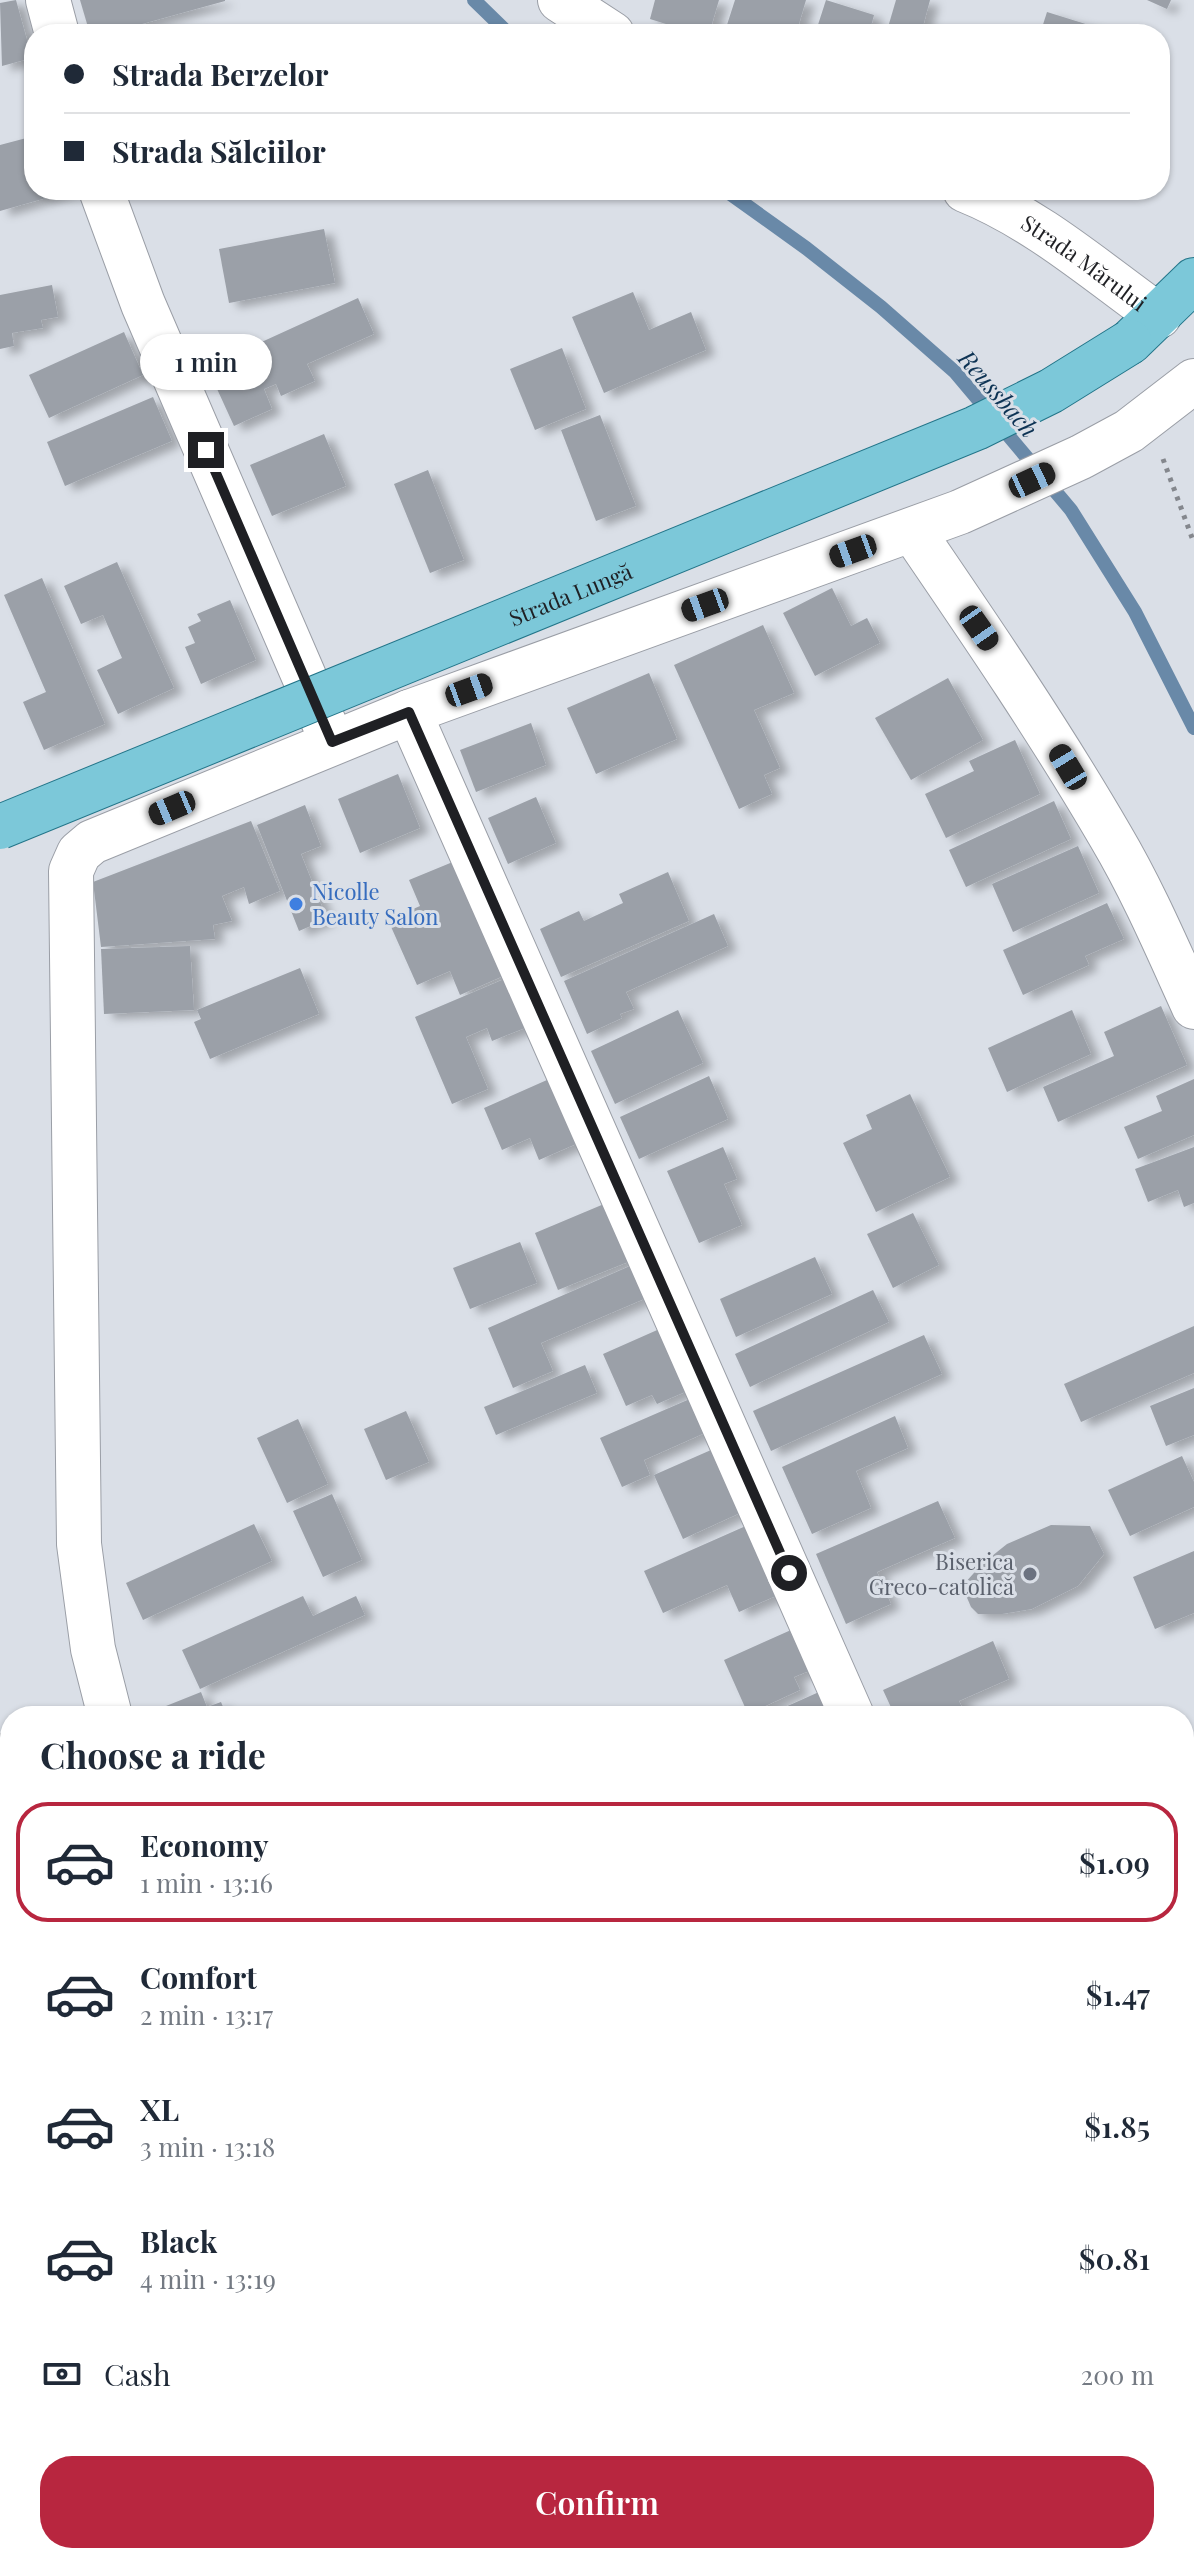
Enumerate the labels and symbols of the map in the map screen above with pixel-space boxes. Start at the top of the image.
street label: Strada Mărului [1016,207,1153,317]
callout: 1 min [140,334,272,390]
water label: Reussbach [951,342,1046,444]
route end [188,432,224,468]
car [1005,459,1059,501]
car [826,532,880,570]
street label: Strada Lungă [504,555,636,632]
car [678,586,732,624]
car [955,601,1003,655]
car [442,671,496,709]
car [1045,740,1091,794]
car [145,788,199,828]
place label: Nicolle Beauty Salon [312,876,438,931]
marker: Nicolle Beauty Salon [287,895,305,913]
place label: Biserica Greco-catolică [869,1546,1014,1601]
route start [771,1555,807,1591]
marker: Biserica Greco-catolică [1021,1565,1039,1583]

